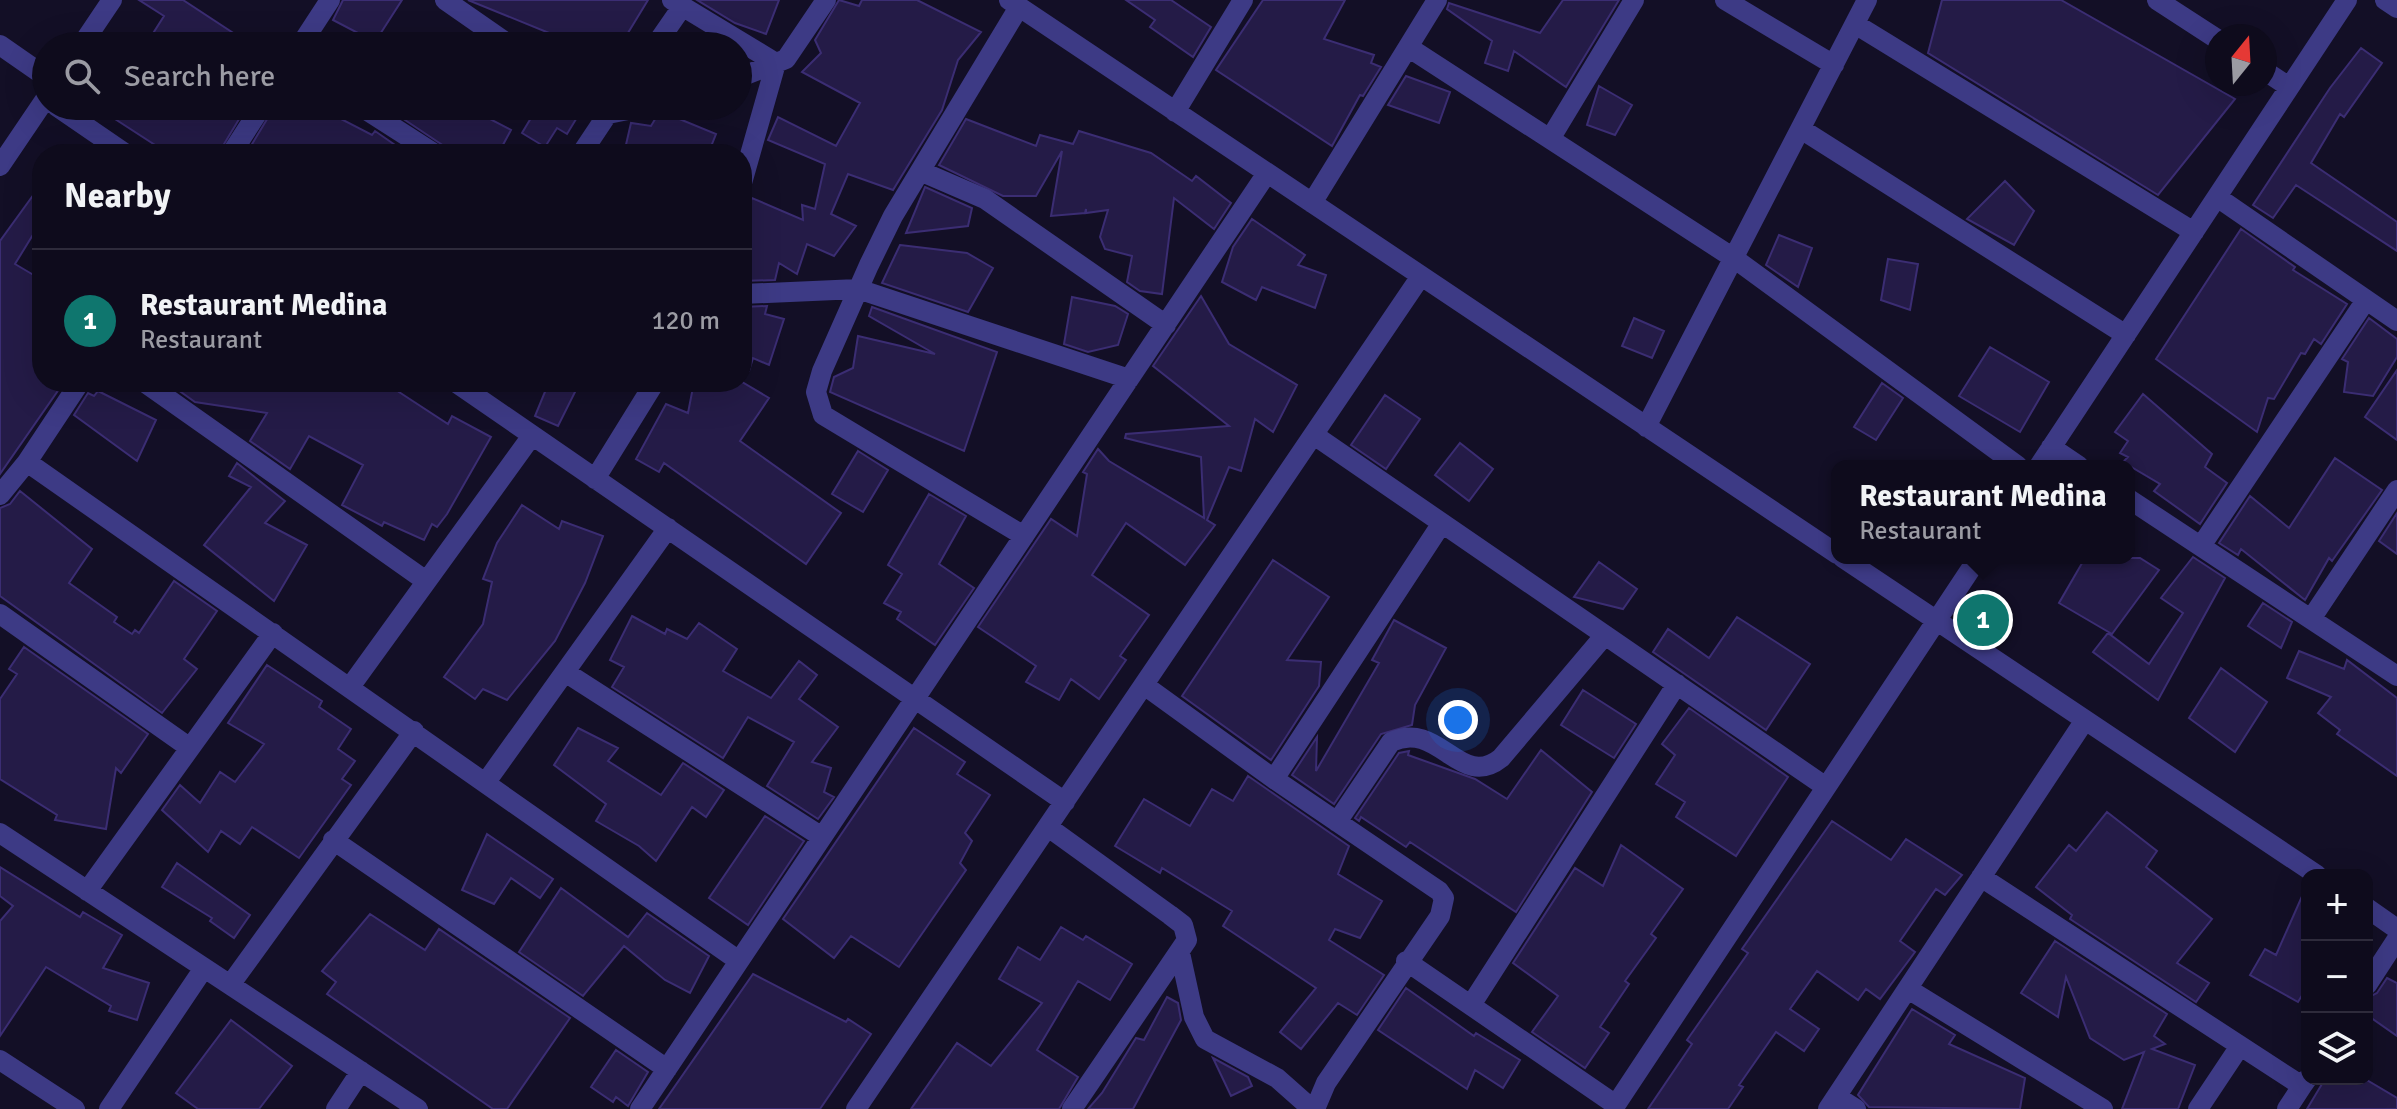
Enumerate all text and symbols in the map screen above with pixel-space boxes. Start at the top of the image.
north arrow [2205,24,2277,96]
search box [32,32,752,120]
icon: search [60,54,104,98]
text: Search here [124,58,275,95]
text: Nearby [64,175,171,217]
text: Restaurant Medina [140,287,387,324]
text: 1 [83,305,97,337]
text: 120 m [651,305,720,337]
text: Restaurant [140,324,262,356]
popup [1831,460,2135,564]
text: Restaurant Medina [1859,478,2107,515]
text: Restaurant [1859,515,1981,547]
pin: 1 [1957,590,2009,650]
your location [1438,700,1478,740]
map controls [2301,869,2373,1085]
button: + [2301,869,2373,941]
button: − [2301,941,2373,1013]
button: layers [2301,1013,2373,1085]

